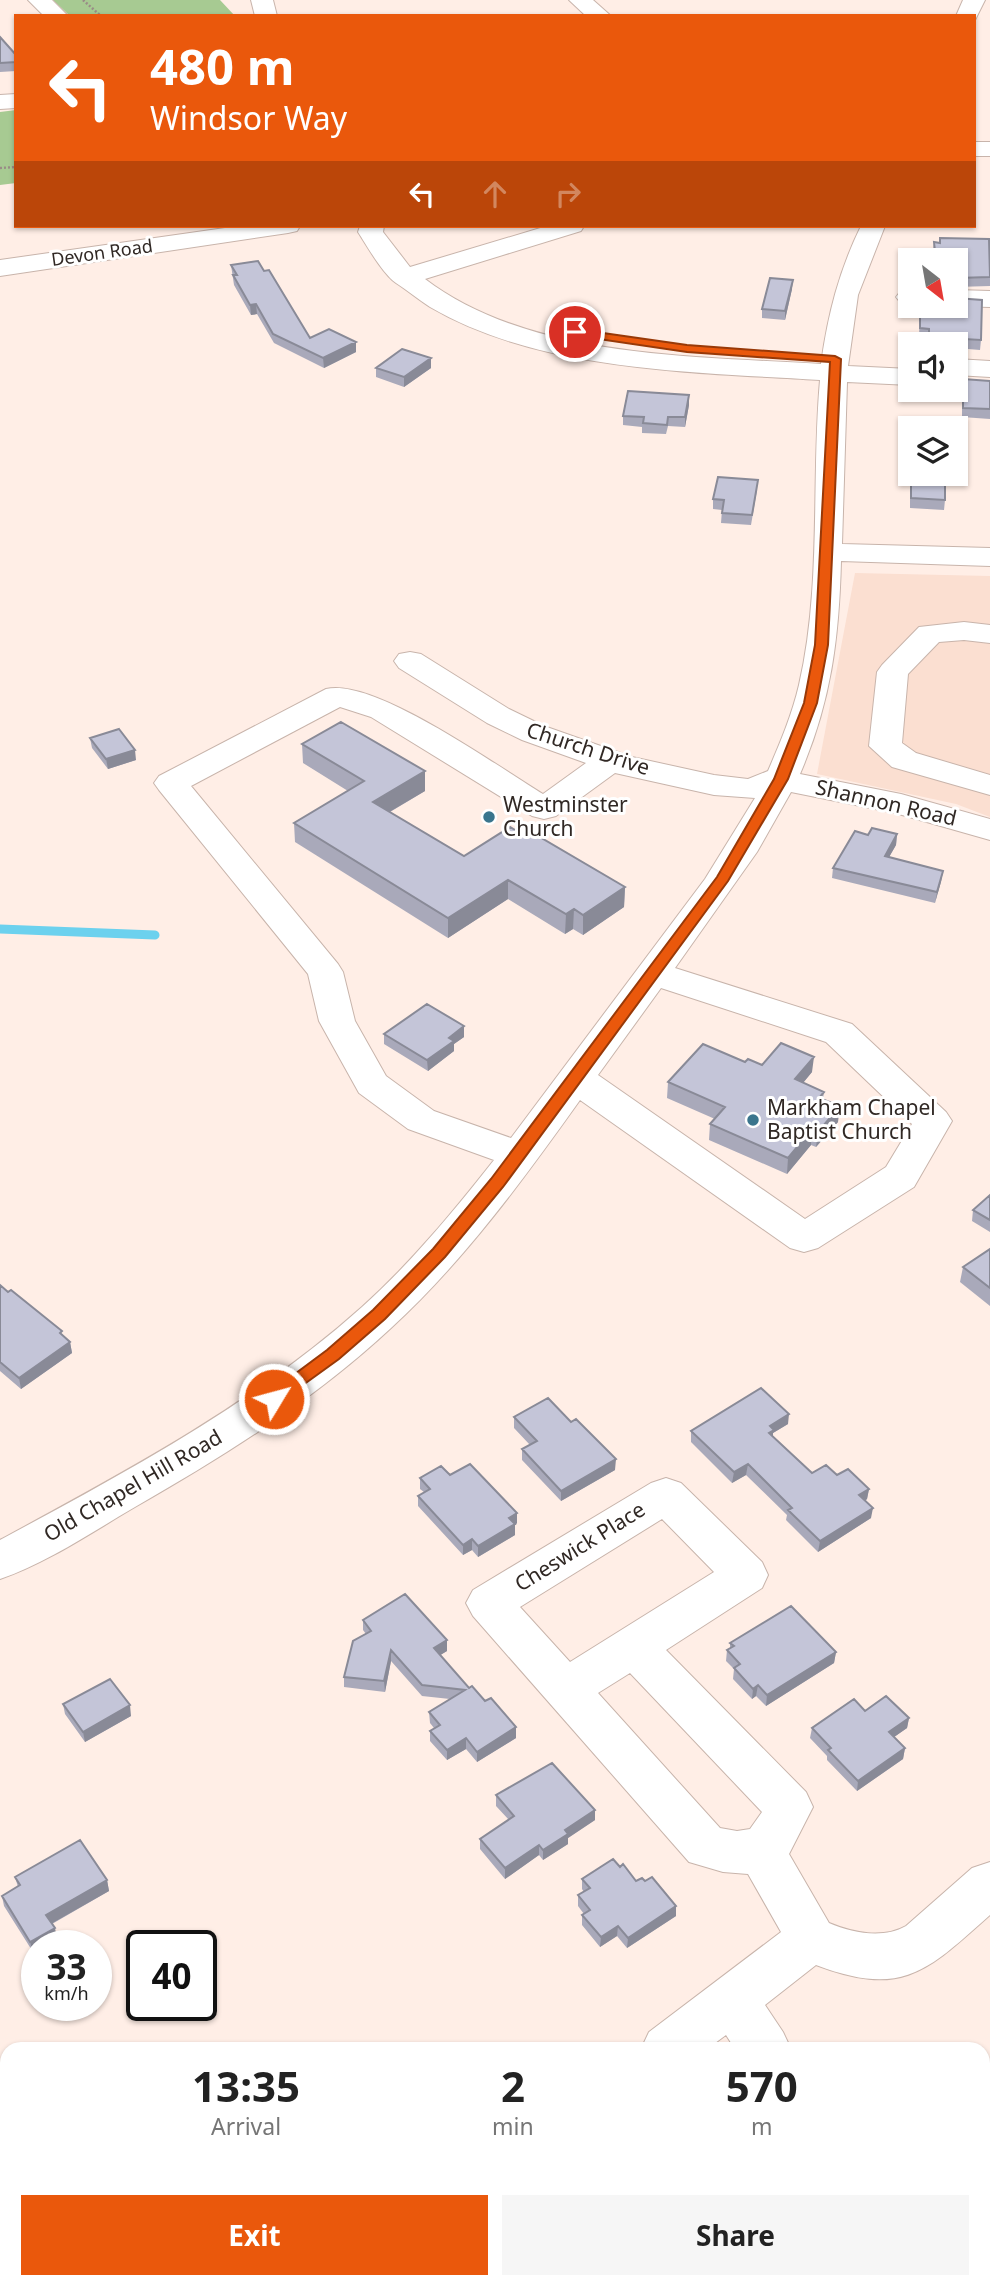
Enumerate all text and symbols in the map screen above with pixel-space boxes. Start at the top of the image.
text: 480 m [150,33,295,99]
icon: left [35,42,126,133]
text: Windsor Way [150,96,347,139]
icon: left [403,175,441,213]
icon: ahead [476,175,514,213]
icon: right [549,175,587,213]
street label: Devon Road [50,233,154,271]
north arrow [898,248,968,318]
map controls [898,248,968,486]
pin [545,302,605,362]
icon: arrive [556,313,594,351]
button: sound [898,332,968,402]
button: layers [898,416,968,486]
street label: Church Drive [523,715,653,781]
street label: Shannon Road [813,772,959,832]
place label: Westminster Church [503,790,628,842]
marker: Westminster Church [481,809,497,825]
place label: Markham Chapel Baptist Church [767,1093,936,1145]
marker: Markham Chapel Baptist Church [745,1112,761,1128]
position arrow [237,1362,311,1436]
street label: Old Chapel Hill Road [38,1423,227,1548]
street label: Cheswick Place [509,1495,650,1597]
speed limit sign: 40 [126,1930,217,2021]
text: 33 [46,1943,87,1990]
text: km/h [44,1981,89,2005]
text: 13:35 [192,2057,300,2114]
text: 2 [501,2057,525,2114]
text: 570 [726,2057,798,2114]
text: Arrival [211,2110,281,2142]
text: min [492,2110,534,2142]
text: m [751,2110,773,2142]
button: Exit [21,2195,488,2275]
button: Share [502,2195,969,2275]

